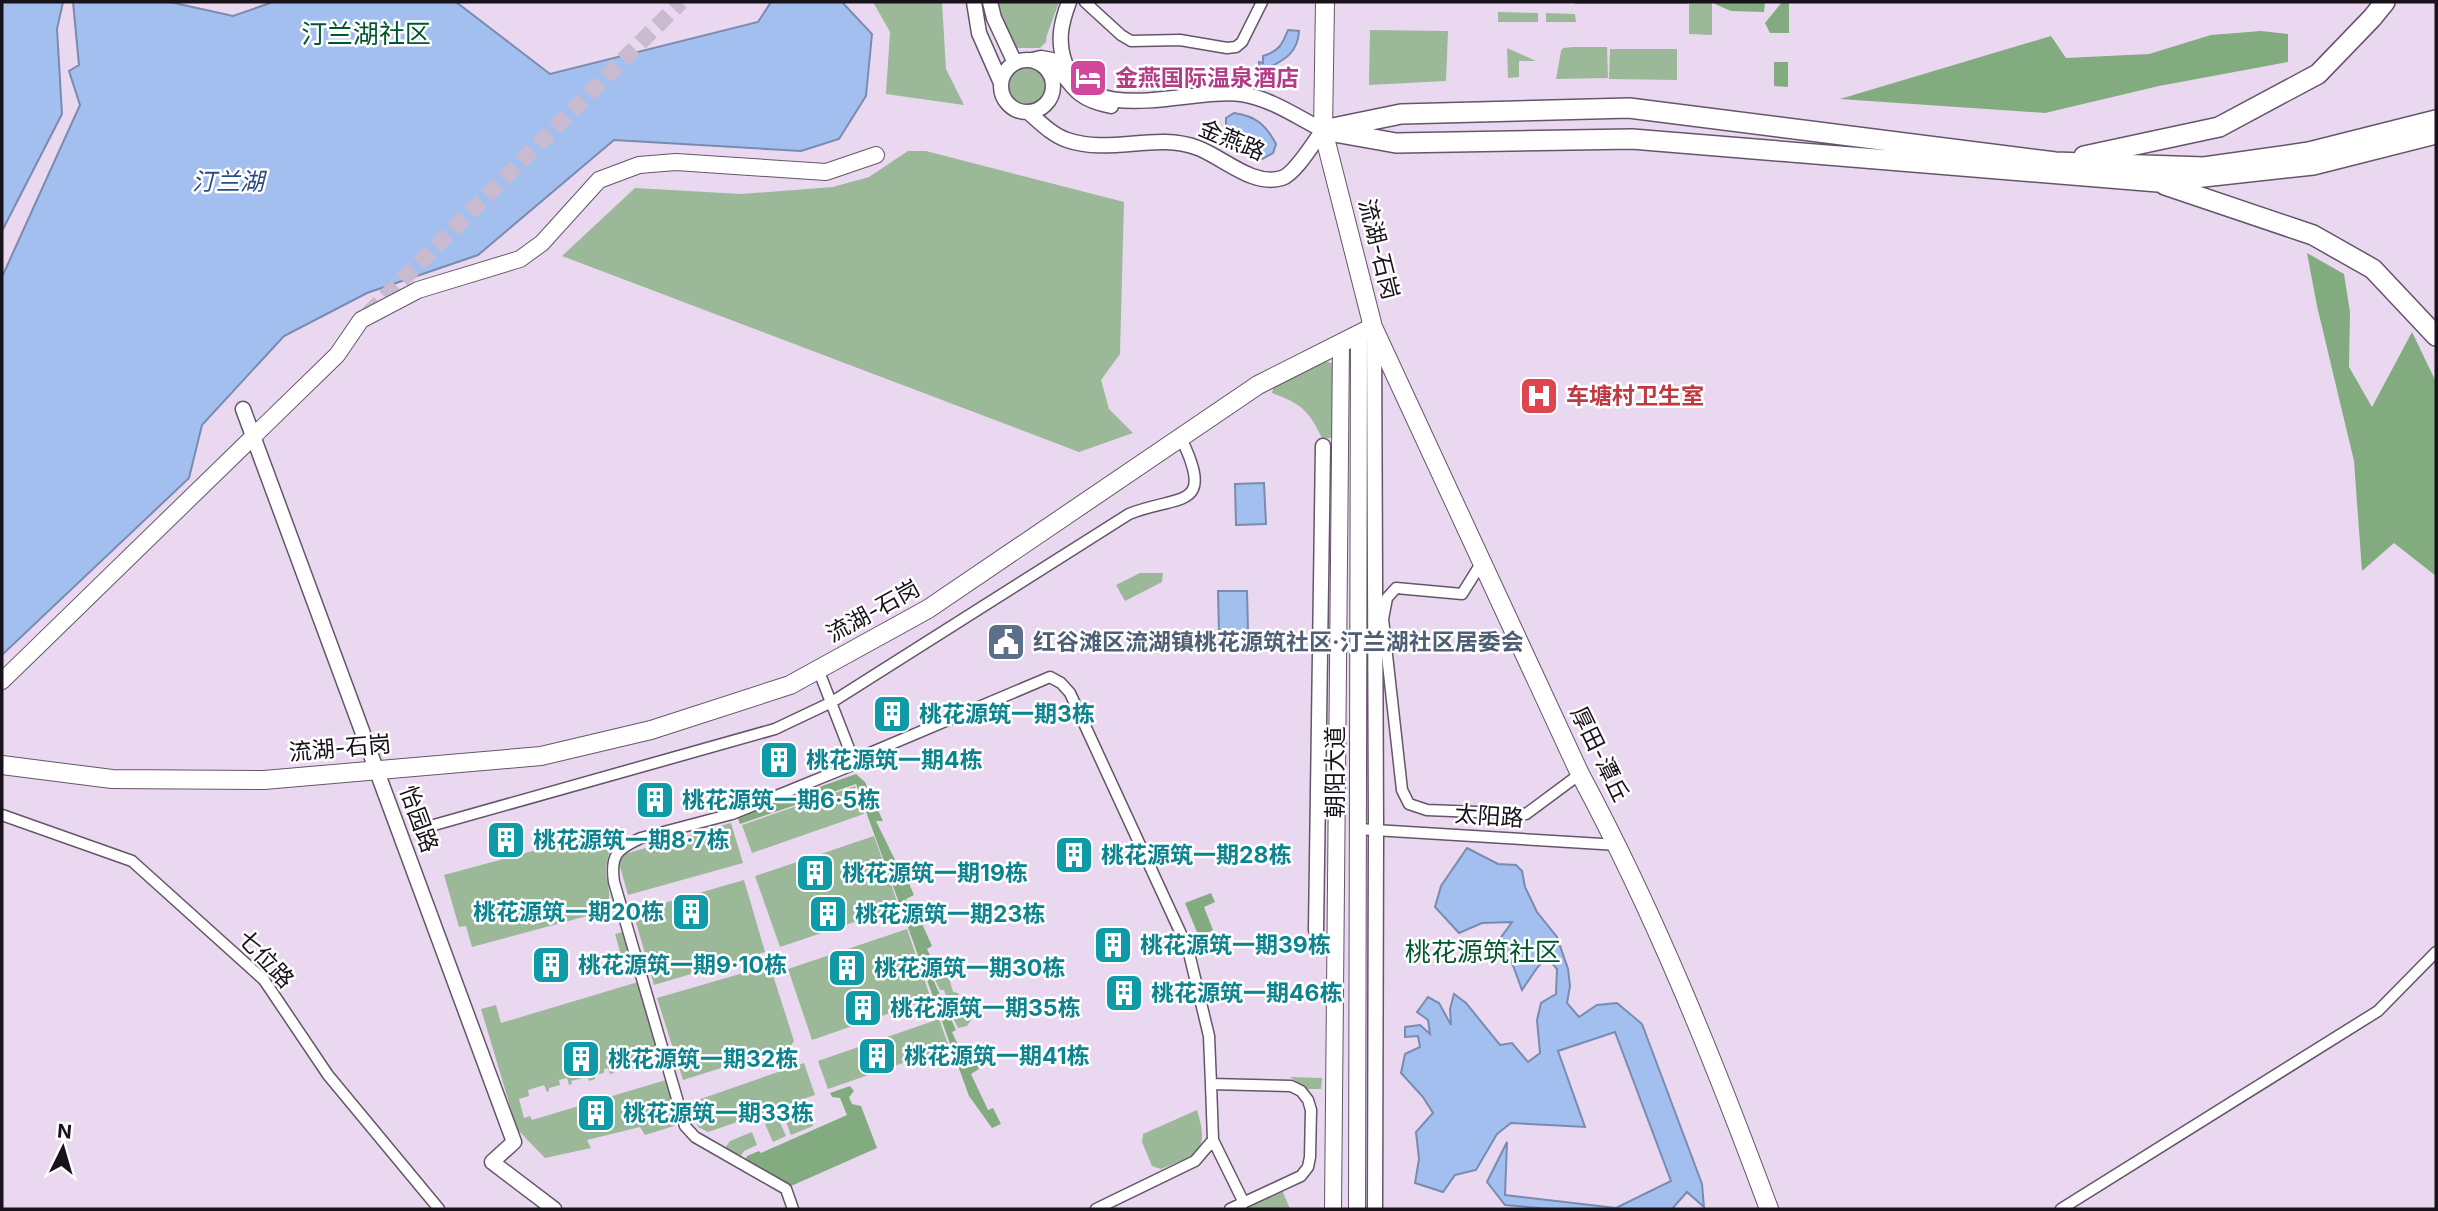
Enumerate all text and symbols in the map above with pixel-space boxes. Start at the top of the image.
district label: 汀兰湖社区 [301,18,431,49]
hotel icon: 金燕国际温泉酒店 [1067,57,1109,99]
place label: 金燕国际温泉酒店 [1115,64,1299,92]
street label: 金燕路 [1195,114,1269,166]
water label: 汀兰湖 [192,167,268,196]
street label: 流湖-石岗 [1353,196,1405,302]
hospital icon: 车塘村卫生室 [1518,375,1560,417]
place label: 车塘村卫生室 [1566,382,1704,410]
street label: 流湖-石岗 [821,574,925,648]
public building icon: 红谷滩区流湖镇桃花源筑社区·汀兰湖社区居委会 [985,621,1027,663]
place label: 红谷滩区流湖镇桃花源筑社区·汀兰湖社区居委会 [1033,628,1524,656]
building icon: 桃花源筑一期3栋 [871,693,913,735]
place label: 桃花源筑一期3栋 [919,700,1095,728]
street label: 厚田-潭丘 [1565,702,1635,806]
street label: 朝阳大道 [1321,726,1349,818]
street label: 流湖-石岗 [288,730,392,766]
building icon: 桃花源筑一期4栋 [758,739,800,781]
place label: 桃花源筑一期4栋 [806,746,983,774]
building icon: 桃花源筑一期6·5栋 [634,779,676,821]
street label: 怡园路 [394,782,444,856]
place label: 桃花源筑一期6·5栋 [682,786,880,814]
street label: 太阳路 [1454,800,1524,832]
building icon: 桃花源筑一期8·7栋 [485,819,527,861]
place label: 桃花源筑一期8·7栋 [533,826,729,854]
building icon: 桃花源筑一期28栋 [1053,834,1095,876]
place label: 桃花源筑一期28栋 [1101,841,1291,869]
building icon: 桃花源筑一期19栋 [794,852,836,894]
place label: 桃花源筑一期19栋 [842,859,1028,887]
building icon: 桃花源筑一期20栋 [670,891,712,933]
building icon: 桃花源筑一期23栋 [807,893,849,935]
place label: 桃花源筑一期20栋 [473,898,664,926]
place label: 桃花源筑一期23栋 [855,900,1045,928]
street label: 七位路 [232,924,300,994]
building icon: 桃花源筑一期39栋 [1092,924,1134,966]
place label: 桃花源筑一期39栋 [1140,931,1331,959]
district label: 桃花源筑社区 [1405,936,1561,967]
building icon: 桃花源筑一期9·10栋 [530,944,572,986]
building icon: 桃花源筑一期30栋 [826,947,868,989]
place label: 桃花源筑一期9·10栋 [578,951,787,979]
place label: 桃花源筑一期30栋 [874,954,1065,982]
building icon: 桃花源筑一期46栋 [1103,972,1145,1014]
place label: 桃花源筑一期46栋 [1151,979,1343,1007]
building icon: 桃花源筑一期35栋 [842,987,884,1029]
place label: 桃花源筑一期35栋 [890,994,1081,1022]
building icon: 桃花源筑一期41栋 [856,1035,898,1077]
building icon: 桃花源筑一期32栋 [560,1038,602,1080]
place label: 桃花源筑一期41栋 [904,1042,1090,1070]
place label: 桃花源筑一期32栋 [608,1045,798,1073]
building icon: 桃花源筑一期33栋 [575,1092,617,1134]
place label: 桃花源筑一期33栋 [623,1099,814,1127]
north arrow [28,1113,98,1183]
text: N [56,1119,73,1144]

